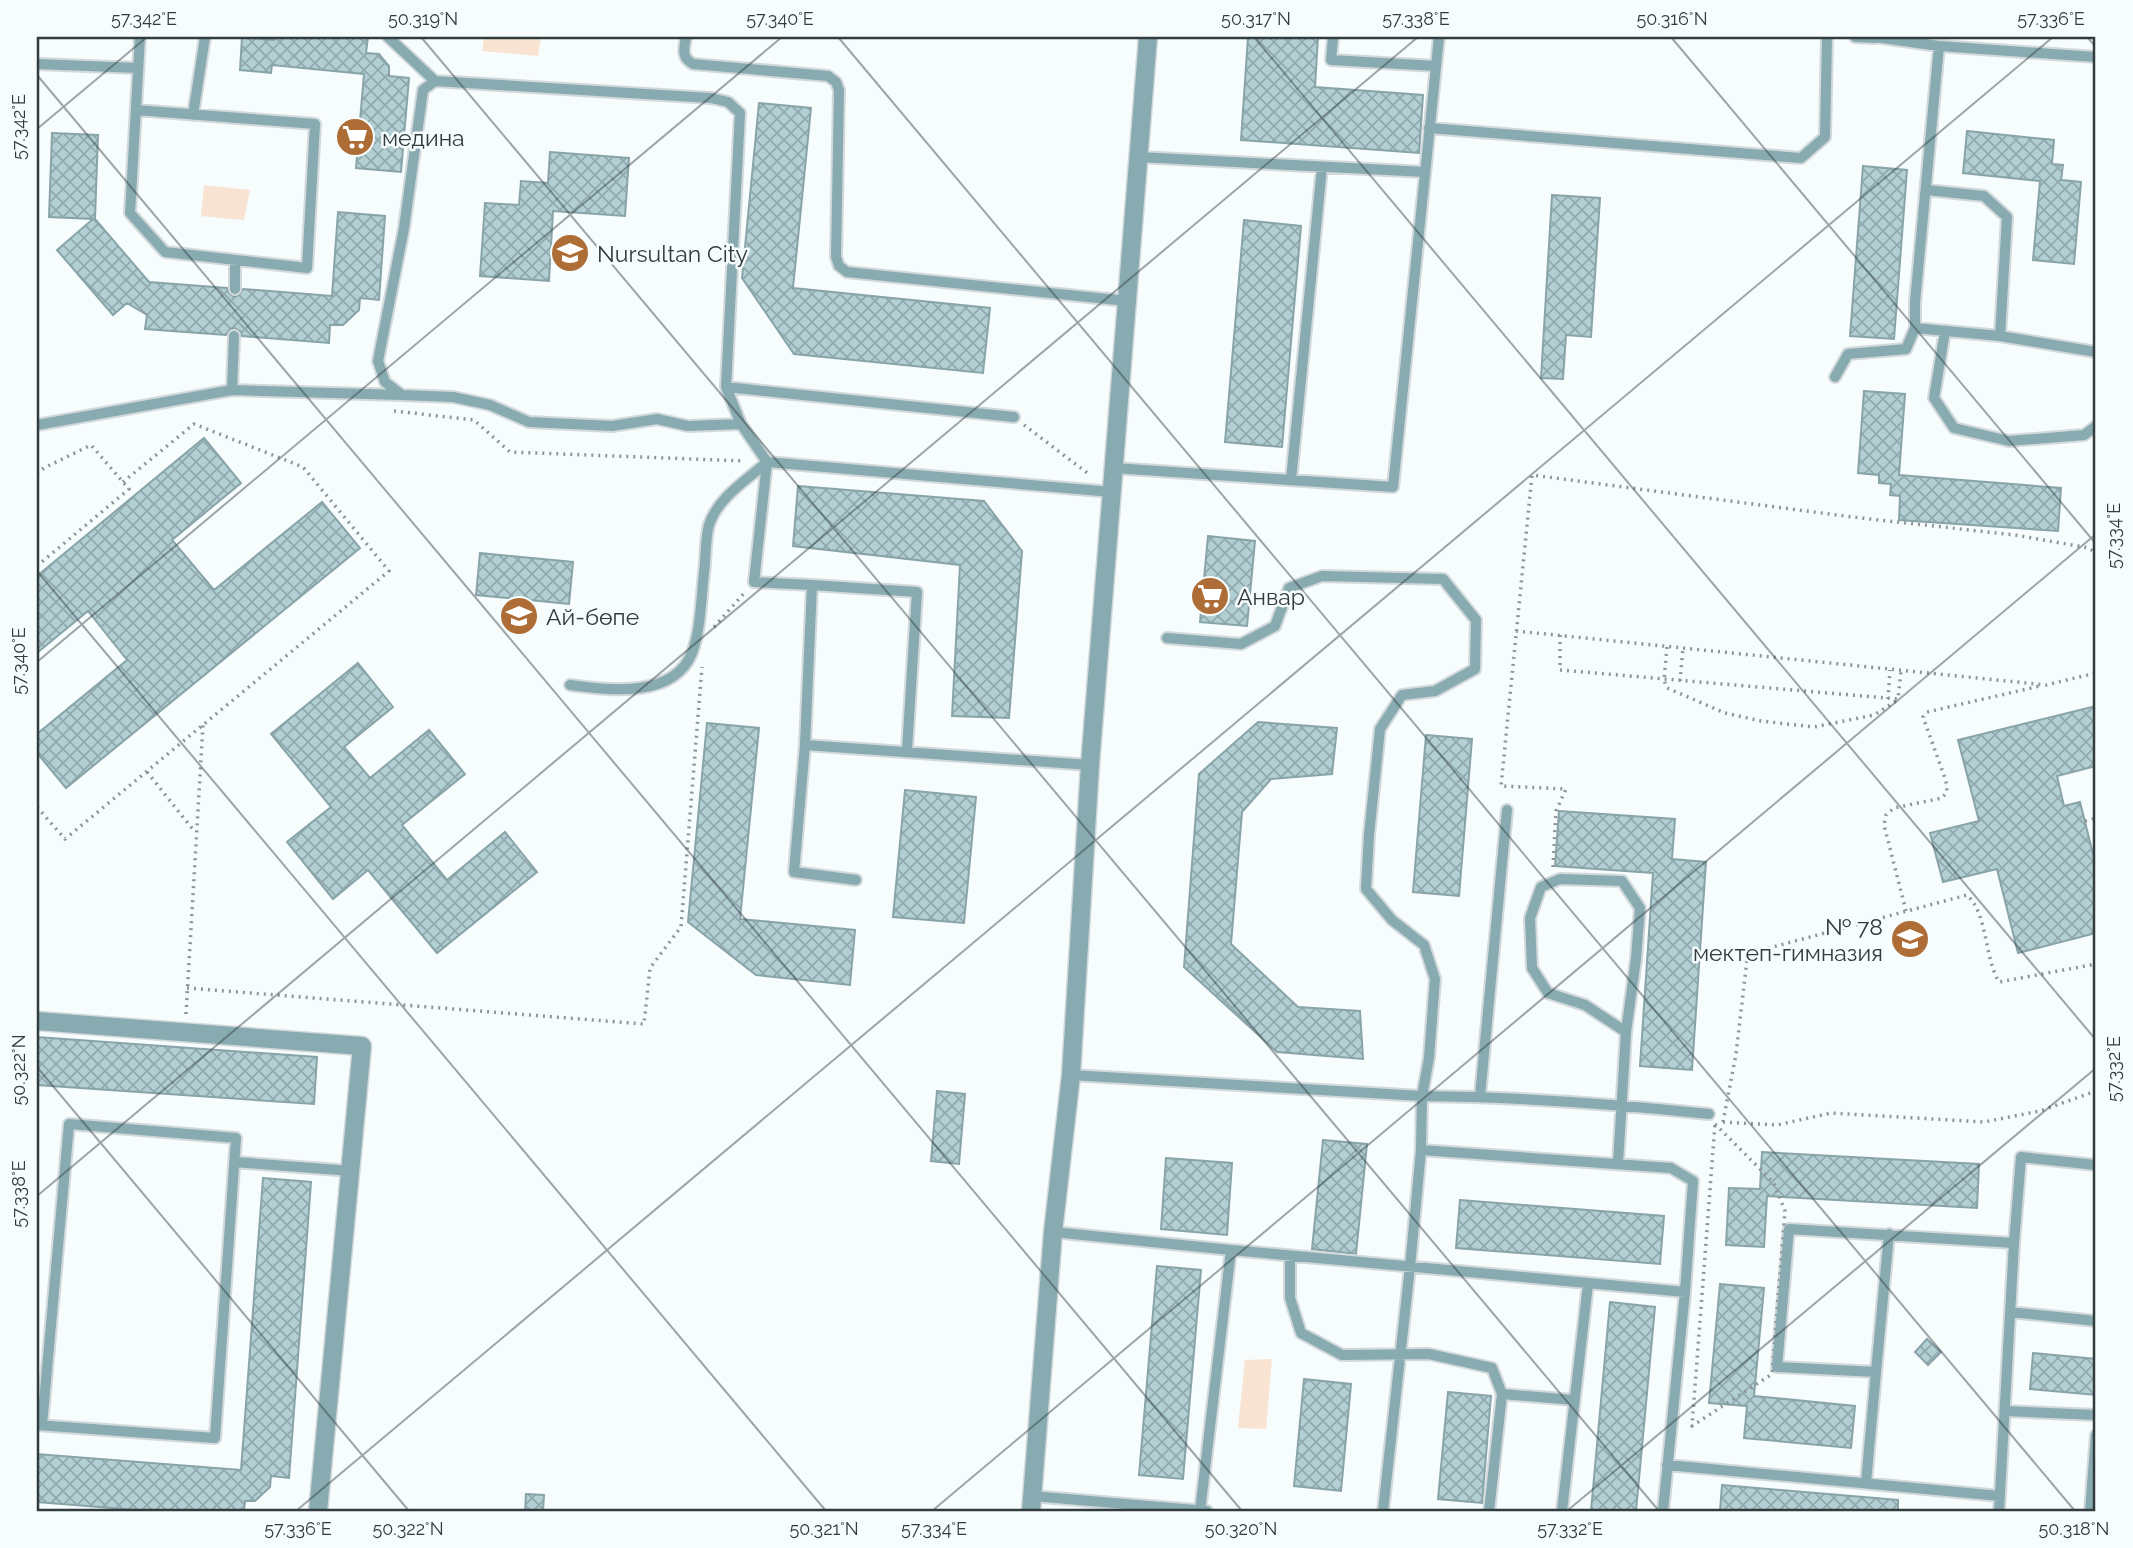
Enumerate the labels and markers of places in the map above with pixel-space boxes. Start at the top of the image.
supermarket icon: медина [334,116,376,158]
place label: медина [382,124,465,151]
school or university icon: Nursultan City [549,232,591,274]
place label: Nursultan City [597,240,748,267]
supermarket icon: Анвар [1189,575,1231,617]
place label: Анвар [1237,583,1305,610]
school or university icon: Ай-бөпе [498,595,540,637]
place label: Ай-бөпе [546,603,639,630]
place label: № 78 мектеп-гимназия [1693,913,1883,966]
school or university icon: № 78 мектеп-гимназия [1889,918,1931,960]

